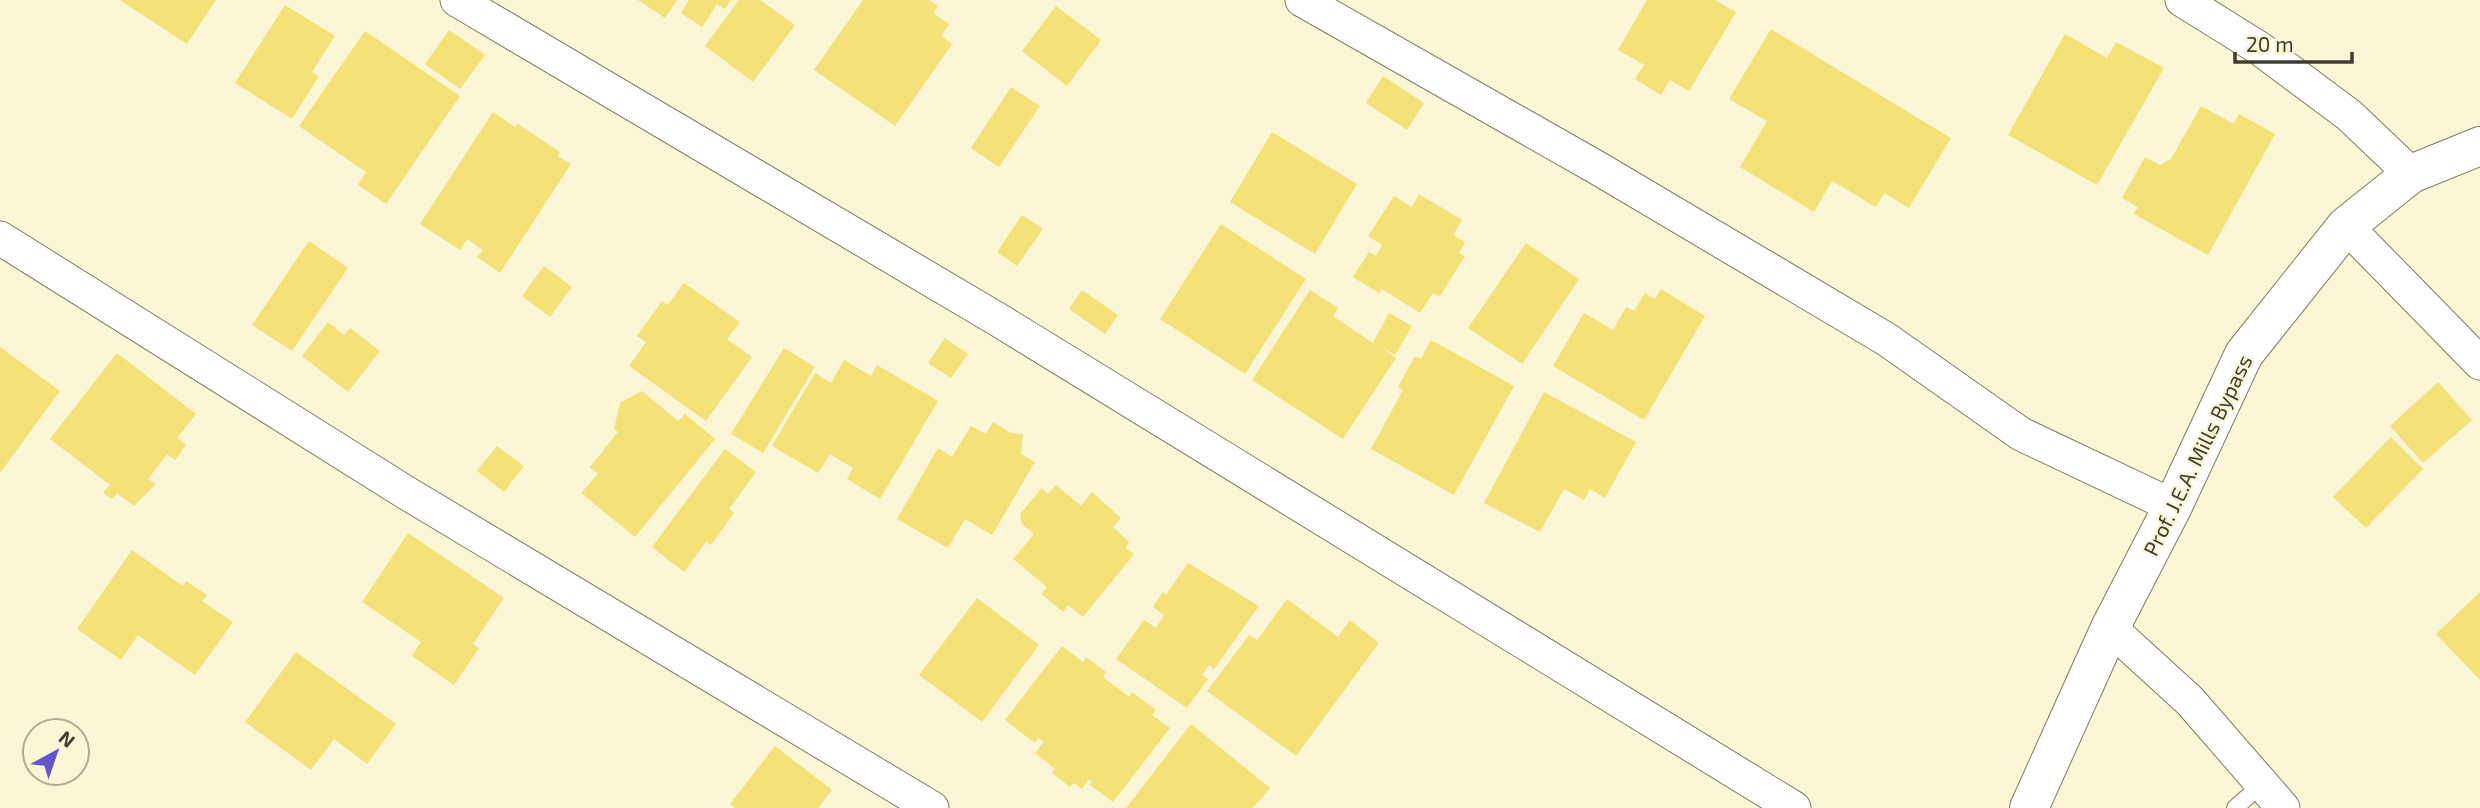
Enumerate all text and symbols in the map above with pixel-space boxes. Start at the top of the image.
scale bar [2235,21,2352,65]
text: 20 m [2246,31,2294,56]
street label: Prof. J.E.A. Mills Bypass [2137,350,2257,560]
north arrow [21,717,91,787]
text: N [55,725,80,752]

